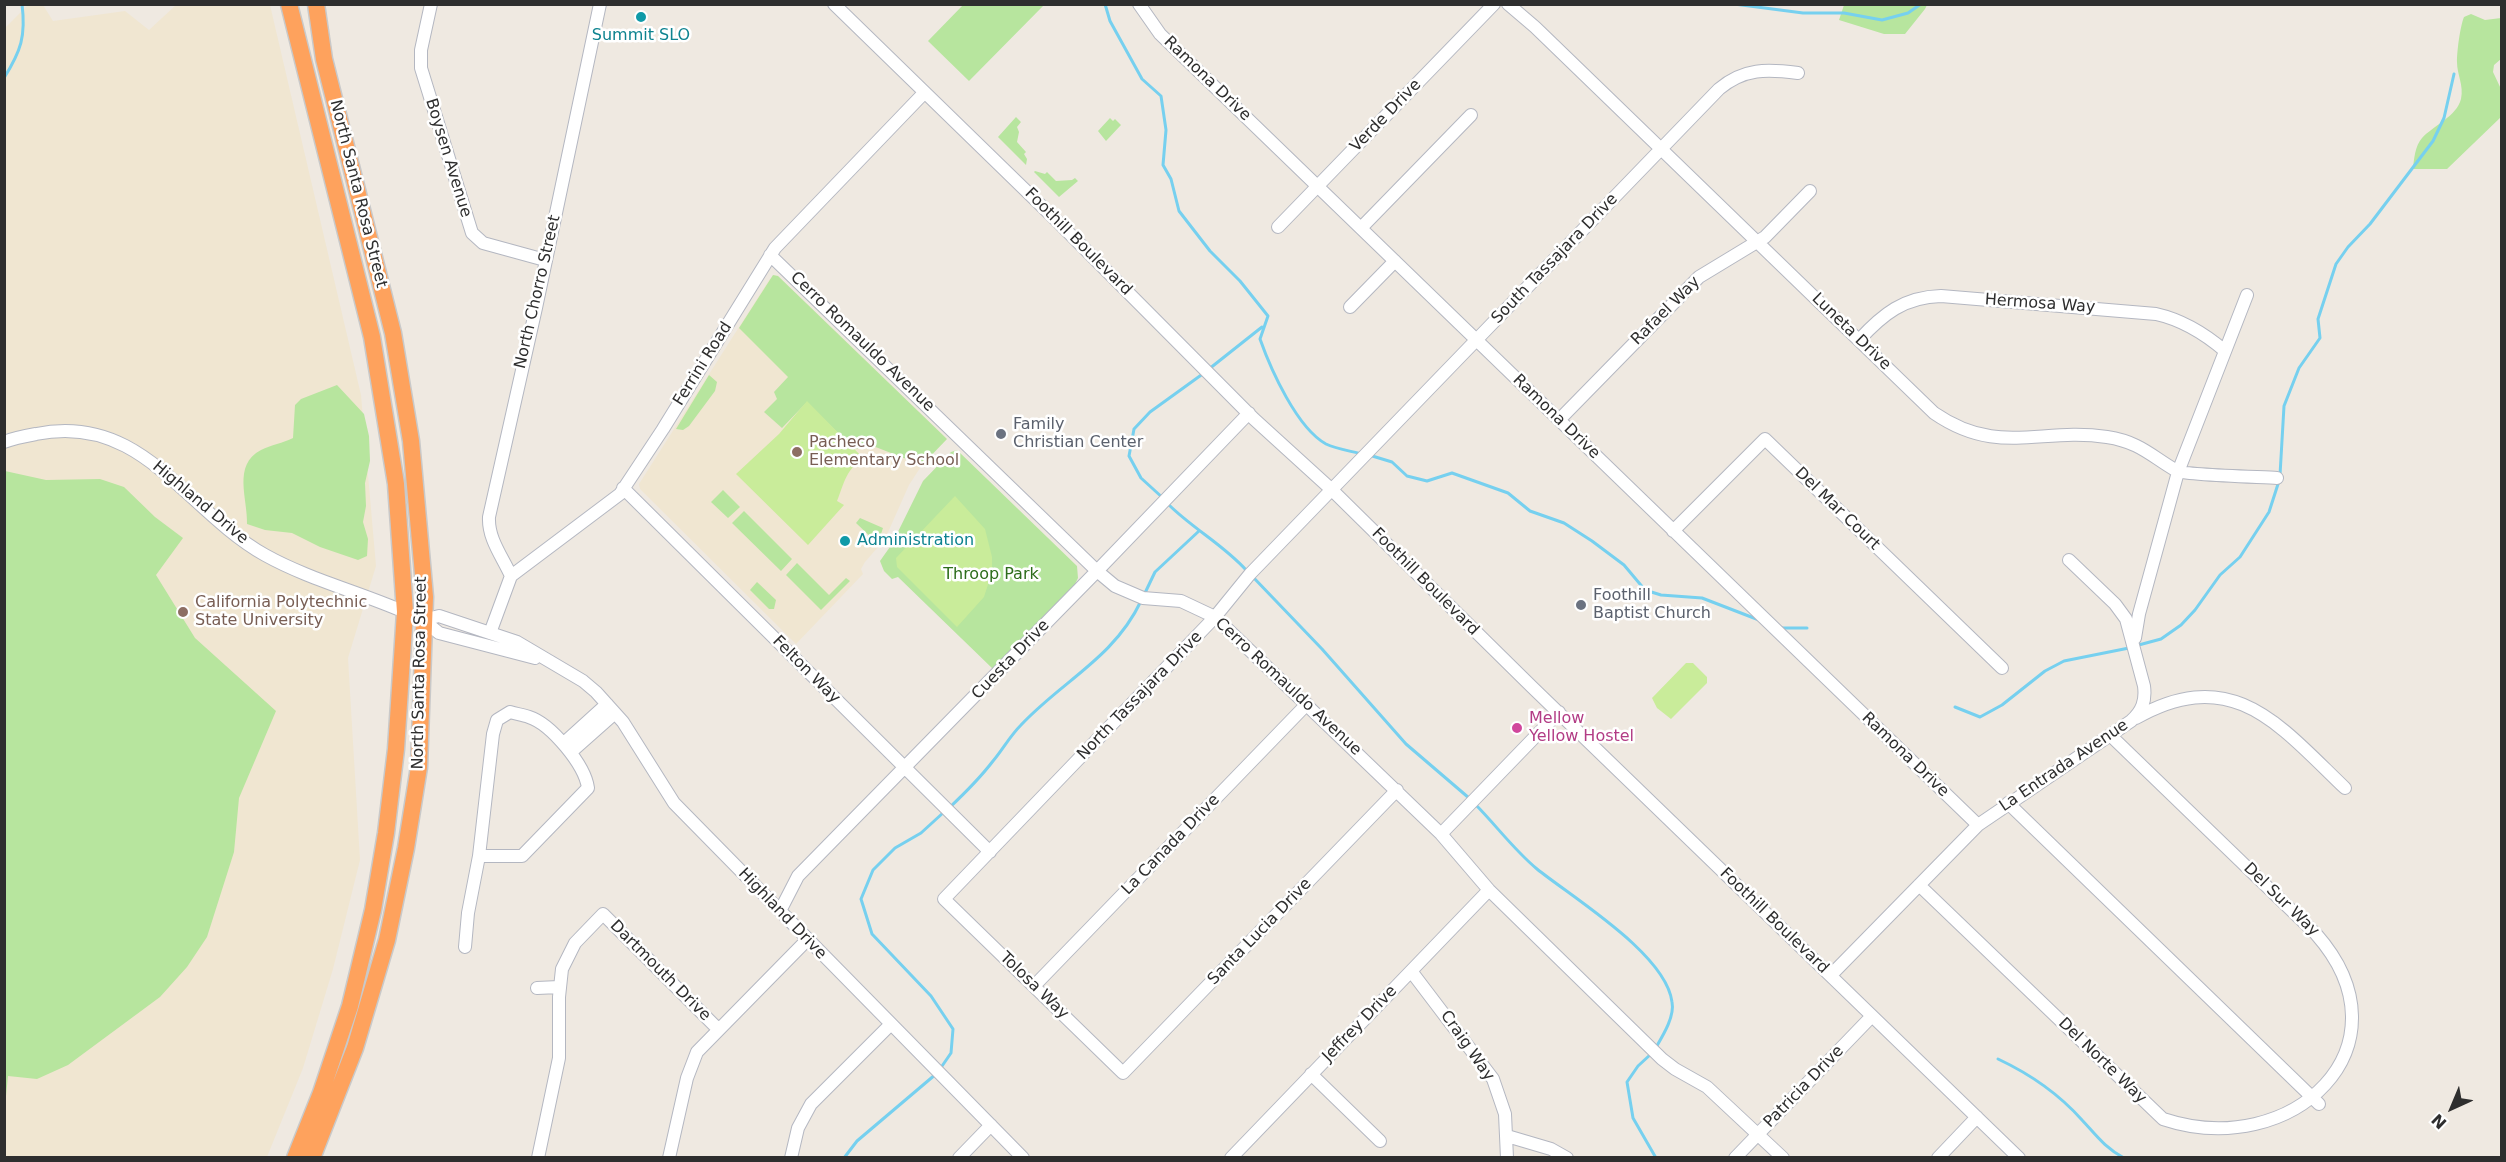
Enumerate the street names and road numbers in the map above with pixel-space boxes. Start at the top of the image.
street label: Ramona Drive [1159,33,1255,125]
street label: Verde Drive [1347,76,1425,156]
street label: Boysen Avenue [421,96,475,220]
street label: North Santa Rosa Street [325,98,391,290]
street label: Foothill Boulevard [1020,184,1136,300]
street label: South Tassajara Drive [1488,190,1622,328]
street label: North Chorro Street [511,213,565,371]
street label: Cerro Romauldo Avenue [786,268,938,416]
street label: Rafael Way [1628,273,1704,349]
street label: Luneta Drive [1807,289,1895,375]
street label: Hermosa Way [1984,291,2096,317]
street label: Ferrini Road [670,318,736,410]
street label: Ramona Drive [1508,371,1604,463]
street label: Highland Drive [148,457,252,549]
street label: Del Mar Court [1790,464,1884,554]
street label: Foothill Boulevard [1367,524,1483,640]
street label: North Santa Rosa Street [409,576,431,770]
street label: Cerro Romauldo Avenue [1211,614,1365,760]
street label: Cuesta Drive [968,616,1054,704]
street label: North Tassajara Drive [1073,628,1207,764]
street label: Felton Way [768,632,844,708]
street label: Ramona Drive [1857,709,1953,801]
street label: La Entrada Avenue [1996,716,2132,816]
street label: La Canada Drive [1118,791,1224,899]
street label: Del Sur Way [2239,859,2323,941]
street label: Foothill Boulevard [1716,864,1832,978]
street label: Highland Drive [734,865,830,963]
street label: Santa Lucia Drive [1204,875,1316,989]
street label: Dartmouth Drive [606,917,714,1025]
street label: Tolosa Way [996,948,1072,1024]
street label: Jeffrey Drive [1319,982,1401,1066]
street label: Craig Way [1436,1007,1498,1085]
street label: Del Norte Way [2054,1014,2150,1108]
street label: Patricia Drive [1760,1042,1848,1132]

